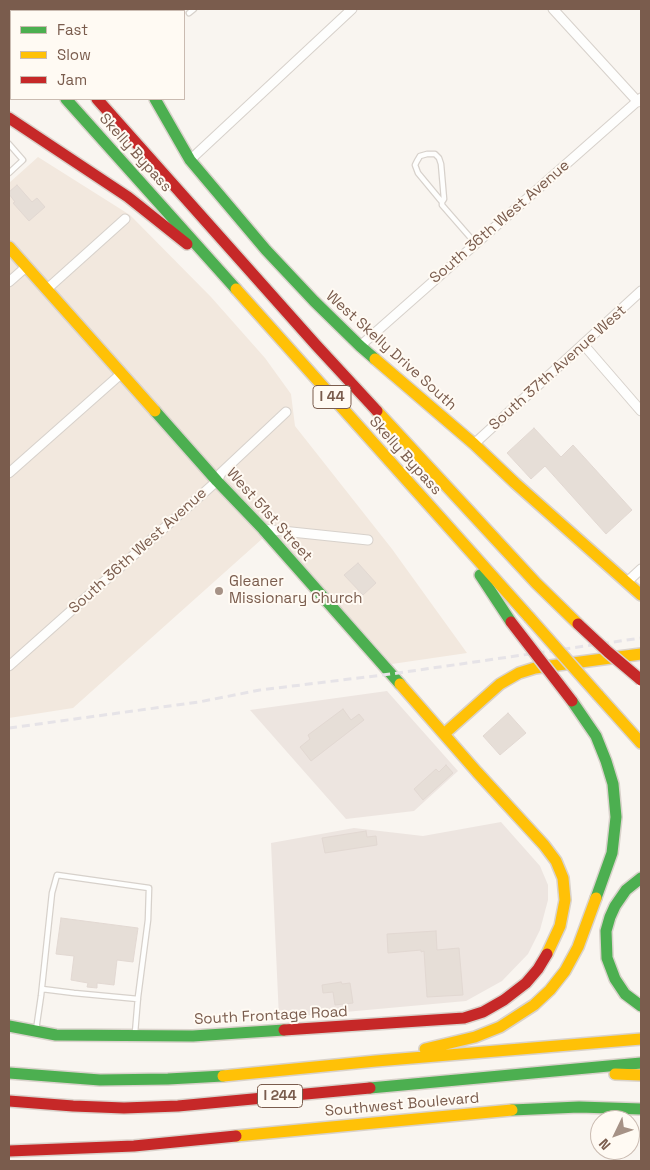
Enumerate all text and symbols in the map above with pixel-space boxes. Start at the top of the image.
legend [10,10,185,100]
text: Fast [57,20,88,39]
text: Slow [57,45,91,64]
text: Jam [57,70,87,89]
street label: Skelly Bypass [95,110,175,196]
street label: South 36th West Avenue [427,156,573,288]
street label: West Skelly Drive South [322,287,460,415]
street label: South 37th Avenue West [486,302,630,434]
road number: I 44 [313,386,351,408]
street label: Skelly Bypass [365,413,445,499]
street label: West 51st Street [222,465,316,565]
street label: South 36th West Avenue [65,484,211,618]
place label: Gleaner Missionary Church [229,573,362,608]
marker: Gleaner Missionary Church [213,585,225,597]
street label: South Frontage Road [194,1003,348,1029]
road number: I 244 [258,1084,302,1108]
street label: Southwest Boulevard [324,1089,480,1121]
north arrow [590,1110,640,1160]
text: N [595,1135,614,1154]

